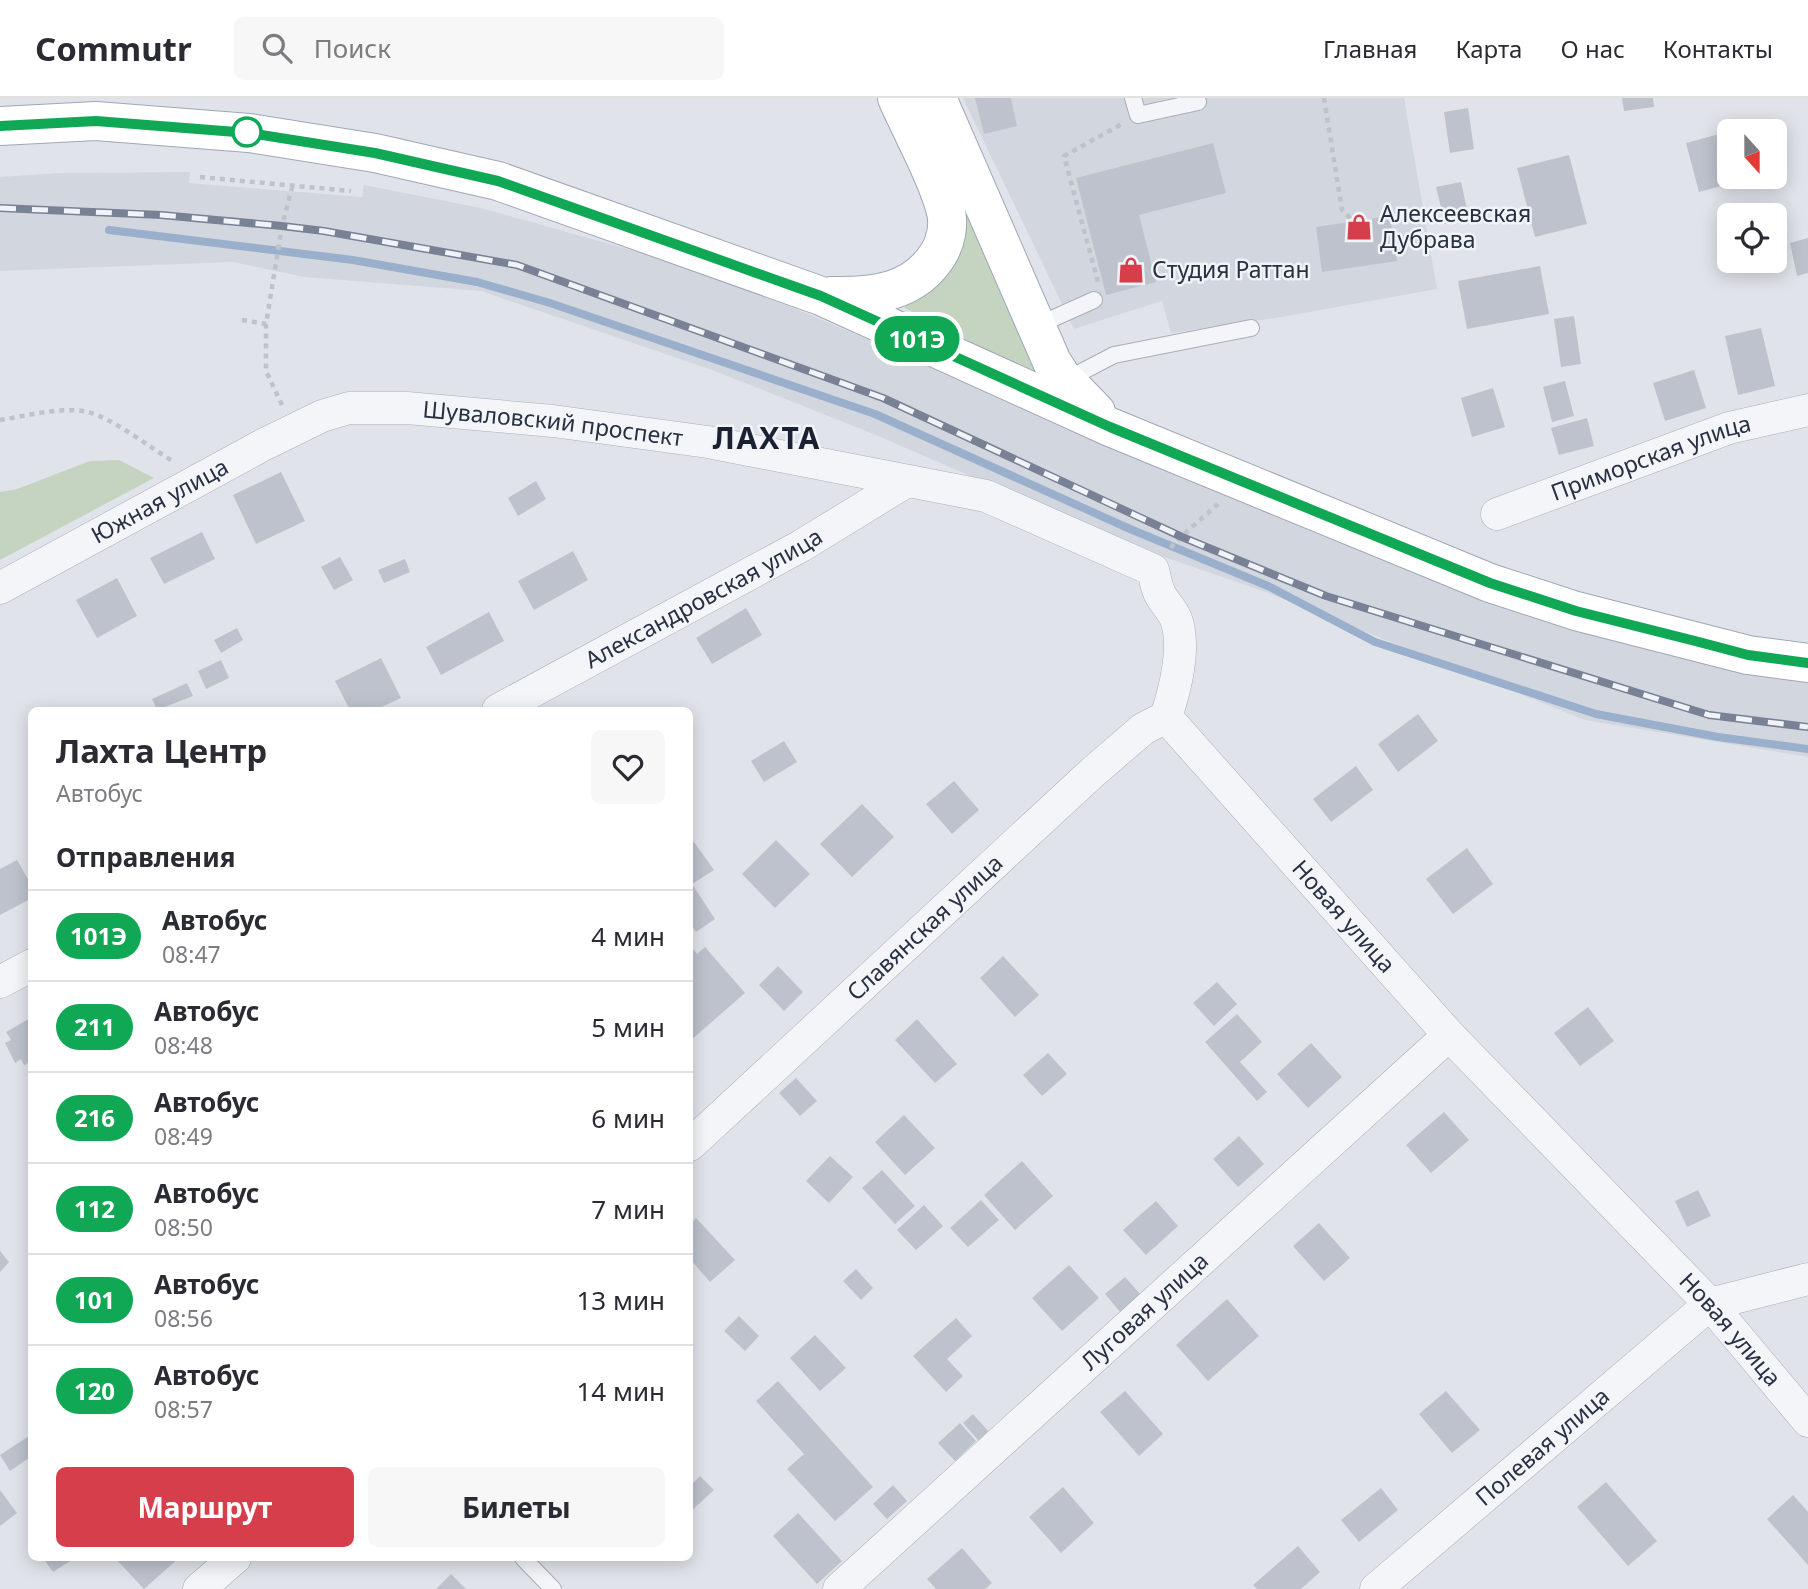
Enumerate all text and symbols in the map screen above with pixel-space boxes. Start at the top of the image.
search box [234,17,724,80]
text: Commutr [35,26,192,71]
icon: search [258,29,296,67]
text: Поиск [314,30,391,66]
text: Главная [1323,32,1417,65]
text: Карта [1455,32,1522,65]
text: О нас [1560,32,1625,65]
text: Контакты [1663,32,1773,65]
unlabelled marker [232,117,262,147]
north arrow [1717,119,1787,189]
map controls [1717,119,1787,273]
place label: Алексеевская Дубрава [1380,197,1531,255]
button: locate [1717,203,1787,273]
shop icon: Алексеевская Дубрава [1344,212,1374,242]
place label: Студия Раттан [1152,253,1310,285]
shop icon: Студия Раттан [1116,255,1146,285]
line badge: 101Э [868,316,966,362]
text: 101Э [889,322,945,355]
street label: Шуваловский проспект [421,392,686,454]
street label: Приморская улица [1546,407,1754,508]
district label: ЛАХТА [713,417,821,458]
street label: Южная улица [85,450,234,550]
street label: Александровская улица [579,520,828,675]
text: Лахта Центр [56,728,267,773]
button: heart [591,730,665,804]
text: Автобус [56,777,143,809]
text: Отправления [56,839,235,875]
street label: Славянская улица [839,847,1009,1007]
street label: Новая улица [1285,853,1403,979]
text: Автобус [162,902,267,938]
text: 4 мин [591,918,665,954]
text: 101Э [70,919,127,952]
text: 08:47 [162,938,221,970]
text: Автобус [154,993,259,1029]
text: 5 мин [591,1009,665,1045]
text: 211 [74,1010,115,1043]
text: 08:48 [154,1029,213,1061]
text: Автобус [154,1084,259,1120]
text: 6 мин [591,1100,665,1136]
text: 216 [74,1101,115,1134]
text: 08:49 [154,1120,213,1152]
text: Автобус [154,1175,259,1211]
text: 7 мин [591,1191,665,1227]
text: 112 [74,1192,115,1225]
text: 08:50 [154,1211,213,1243]
street label: Луговая улица [1073,1244,1215,1377]
street label: Новая улица [1673,1265,1789,1393]
text: Автобус [154,1266,259,1302]
text: 13 мин [576,1282,665,1318]
text: 101 [74,1283,115,1316]
text: 08:56 [154,1302,213,1334]
text: Автобус [154,1357,259,1393]
text: 14 мин [576,1373,665,1409]
text: 120 [74,1374,115,1407]
street label: Полевая улица [1468,1380,1616,1512]
text: 08:57 [154,1393,213,1425]
button: Маршрут [56,1467,354,1547]
button: Билеты [368,1467,665,1547]

